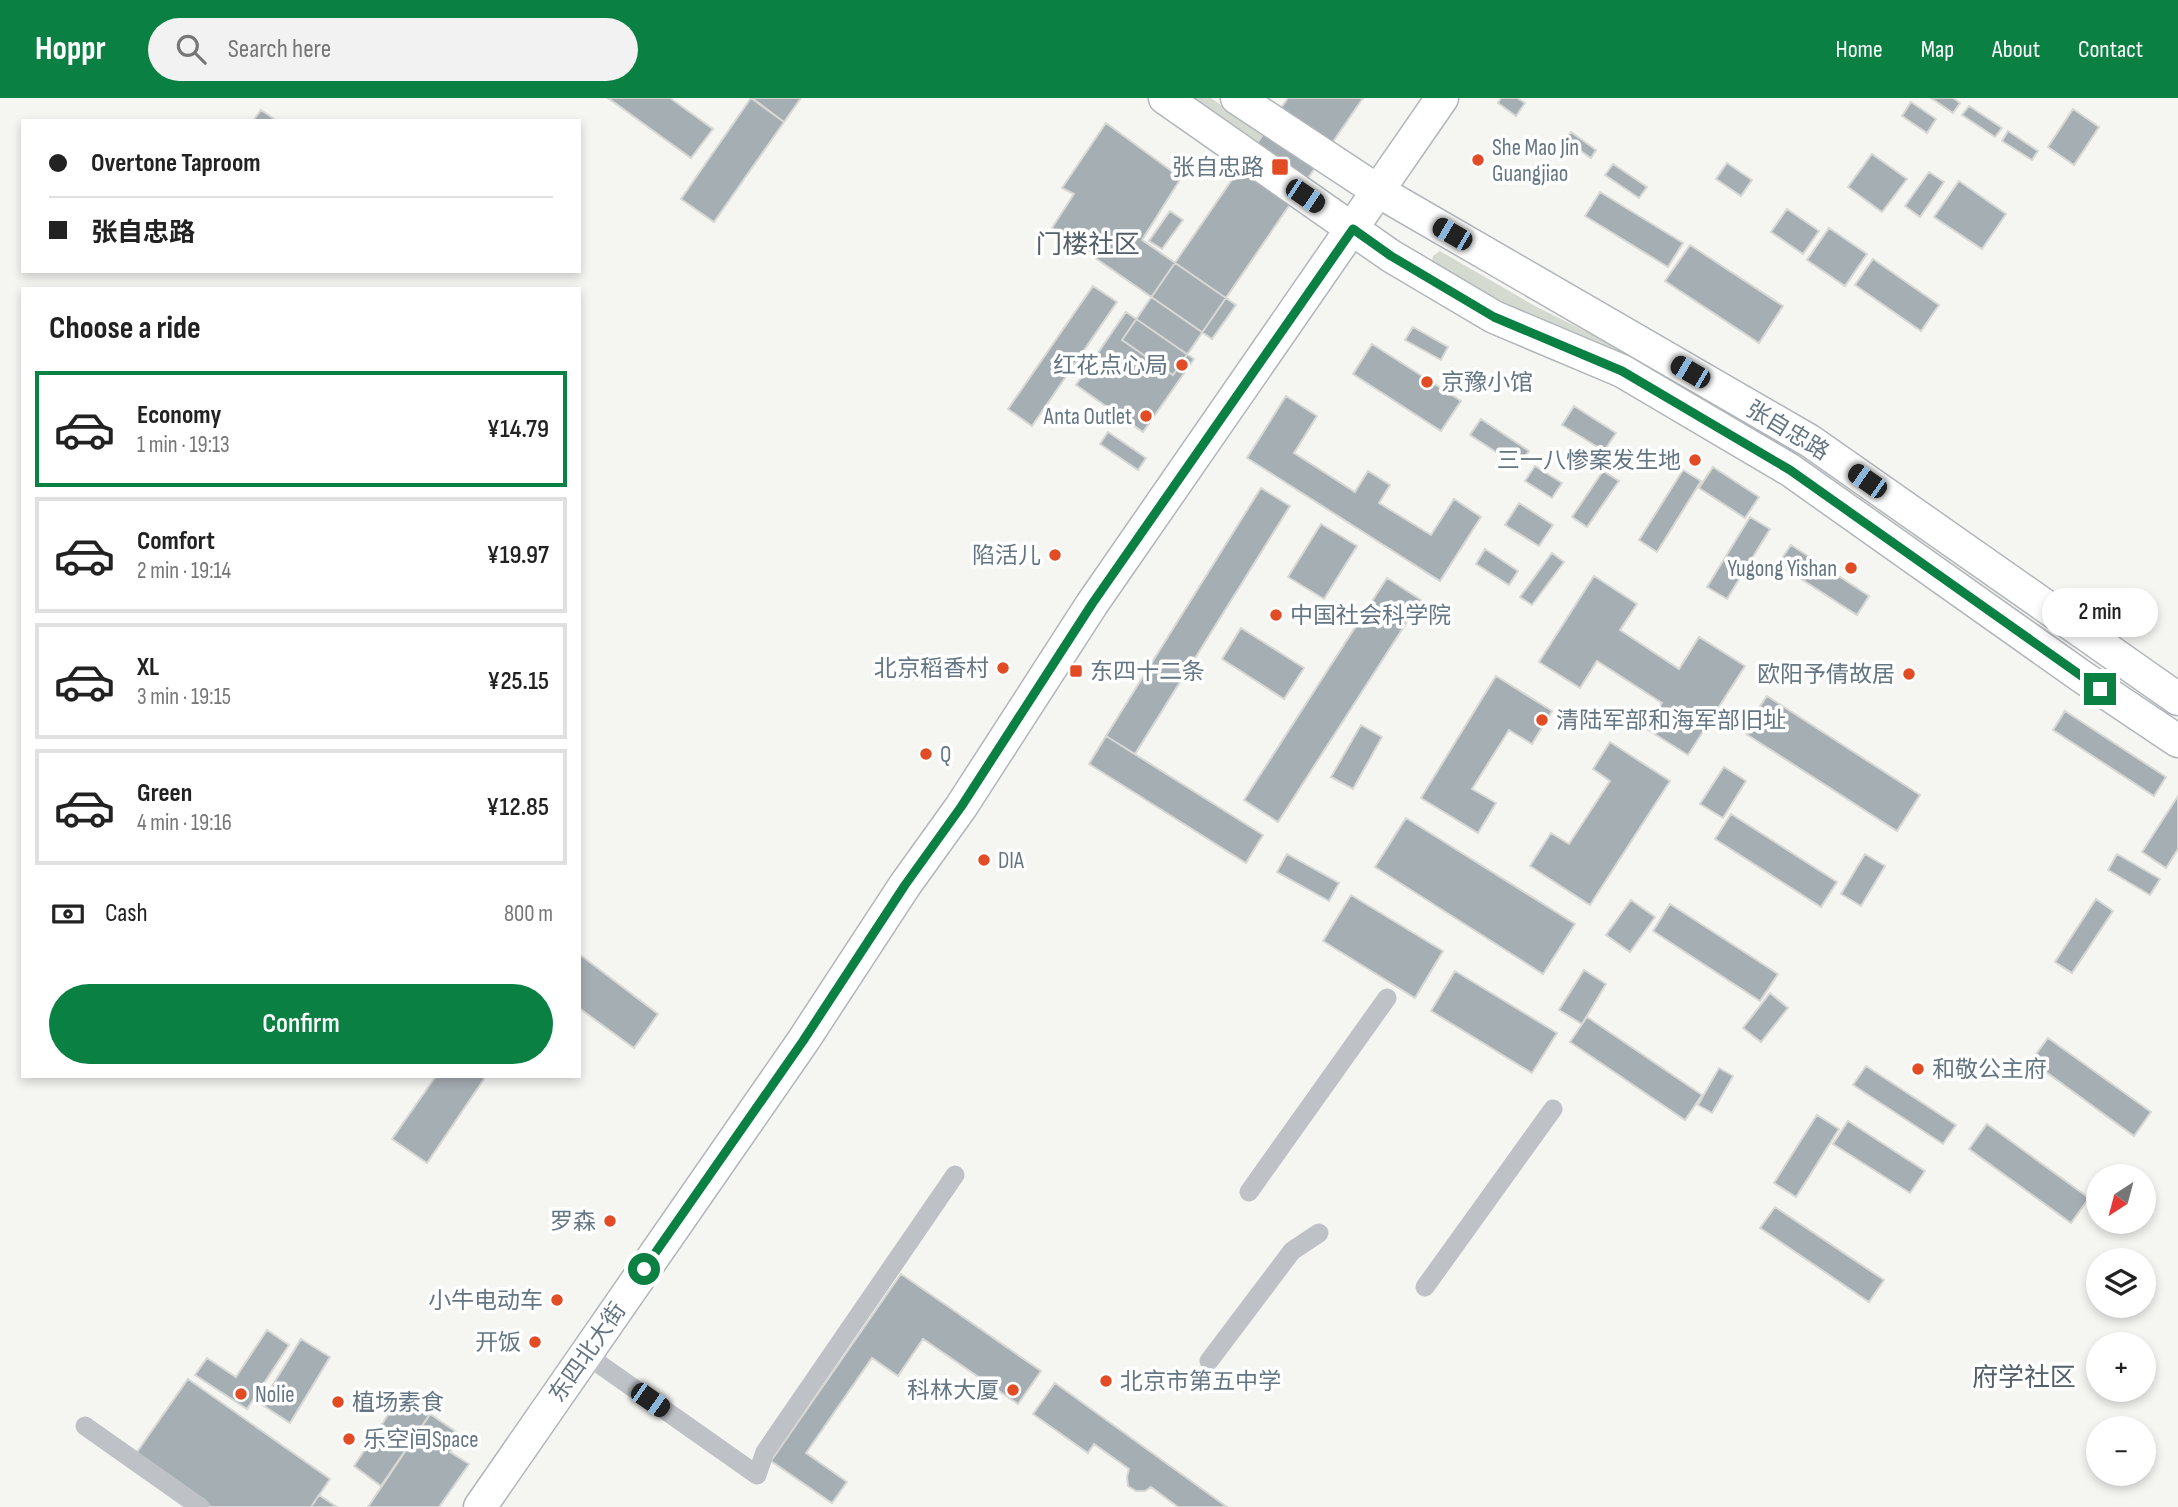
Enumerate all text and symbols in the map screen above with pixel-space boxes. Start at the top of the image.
search box [148,18,638,81]
text: Hoppr [35,29,106,69]
icon: search [172,30,210,68]
text: Search here [228,34,331,65]
text: Home [1835,35,1883,64]
text: Map [1921,35,1954,64]
text: About [1992,35,2040,64]
text: Contact [2078,35,2143,64]
place label: She Mao Jin Guangjiao [1492,134,1579,188]
text: Overtone Taproom [91,148,261,179]
marker: She Mao Jin Guangjiao [1470,152,1486,168]
place label: 张自忠路 [1172,154,1264,182]
marker: 张自忠路 [1270,157,1290,177]
car [1282,176,1329,216]
car [1429,214,1476,254]
text: 张自忠路 [91,218,195,249]
district label: 门楼社区 [1036,230,1140,261]
text: Choose a ride [49,309,201,348]
place label: 红花点心局 [1053,352,1168,380]
car [1667,352,1714,392]
marker: 红花点心局 [1174,357,1190,373]
place label: 京豫小馆 [1441,369,1533,397]
marker: 京豫小馆 [1419,374,1435,390]
street label: 张自忠路 [1741,395,1834,467]
icon: car [53,398,116,461]
text: Economy [137,400,221,431]
place label: Anta Outlet [1043,403,1132,431]
marker: Anta Outlet [1138,408,1154,424]
text: ¥14.79 [487,414,549,445]
text: 1 min · 19:13 [137,431,230,459]
place label: 三一八惨案发生地 [1497,447,1681,475]
marker: 三一八惨案发生地 [1687,452,1703,468]
car [1844,460,1891,502]
icon: car [53,524,116,587]
text: Comfort [137,526,215,557]
text: ¥19.97 [487,540,549,571]
place label: 陷活儿 [972,542,1041,570]
marker: 陷活儿 [1047,547,1063,563]
place label: Yugong Yishan [1727,555,1837,583]
text: 2 min · 19:14 [137,557,231,585]
marker: Yugong Yishan [1843,560,1859,576]
callout: 2 min [2042,588,2158,636]
text: 2 min [2078,598,2122,626]
place label: 中国社会科学院 [1290,602,1451,630]
marker: 中国社会科学院 [1268,607,1284,623]
icon: car [53,650,116,713]
text: XL [137,652,159,683]
place label: 北京稻香村 [874,655,989,683]
place label: 东四十二条 [1090,658,1205,686]
marker: 北京稻香村 [995,660,1011,676]
place label: 欧阳予倩故居 [1757,661,1895,689]
marker: 东四十二条 [1068,663,1084,679]
text: ¥25.15 [487,666,549,697]
marker: 欧阳予倩故居 [1901,666,1917,682]
route end [2084,673,2116,705]
text: 3 min · 19:15 [137,683,231,711]
place label: 清陆军部和海军部旧址 [1556,707,1786,735]
marker: 清陆军部和海军部旧址 [1534,712,1550,728]
place label: Q [940,741,951,769]
marker: Q [918,746,934,762]
icon: car [53,776,116,839]
text: Green [137,778,192,809]
text: ¥12.85 [486,792,549,823]
text: 4 min · 19:16 [137,809,232,837]
place label: DIA [998,847,1024,875]
marker: DIA [976,852,992,868]
icon: cash [49,895,87,933]
text: Cash [105,898,148,929]
text: 800 m [504,900,553,928]
button: Confirm [49,984,553,1064]
place label: 和敬公主府 [1932,1056,2047,1084]
marker: 和敬公主府 [1910,1061,1926,1077]
north arrow [2086,1164,2156,1234]
map controls [2086,1164,2156,1486]
place label: 罗森 [550,1208,596,1236]
marker: 罗森 [602,1213,618,1229]
button: layers [2086,1248,2156,1318]
route start [628,1253,660,1285]
place label: 小牛电动车 [428,1287,543,1315]
marker: 小牛电动车 [549,1292,565,1308]
street label: 东四北大街 [543,1297,632,1408]
place label: 开饭 [475,1329,521,1357]
button: + [2086,1332,2156,1402]
marker: 开饭 [527,1334,543,1350]
district label: 府学社区 [1972,1363,2076,1394]
place label: 北京市第五中学 [1120,1368,1281,1396]
marker: 北京市第五中学 [1098,1373,1114,1389]
place label: 科林大厦 [907,1377,999,1405]
car [627,1379,674,1421]
place label: Nolie [255,1381,295,1409]
marker: 科林大厦 [1005,1382,1021,1398]
marker: Nolie [233,1386,249,1402]
place label: 植场素食 [352,1389,444,1417]
marker: 植场素食 [330,1394,346,1410]
button: − [2086,1416,2156,1486]
place label: 乐空间Space [363,1426,479,1454]
marker: 乐空间Space [341,1431,357,1447]

